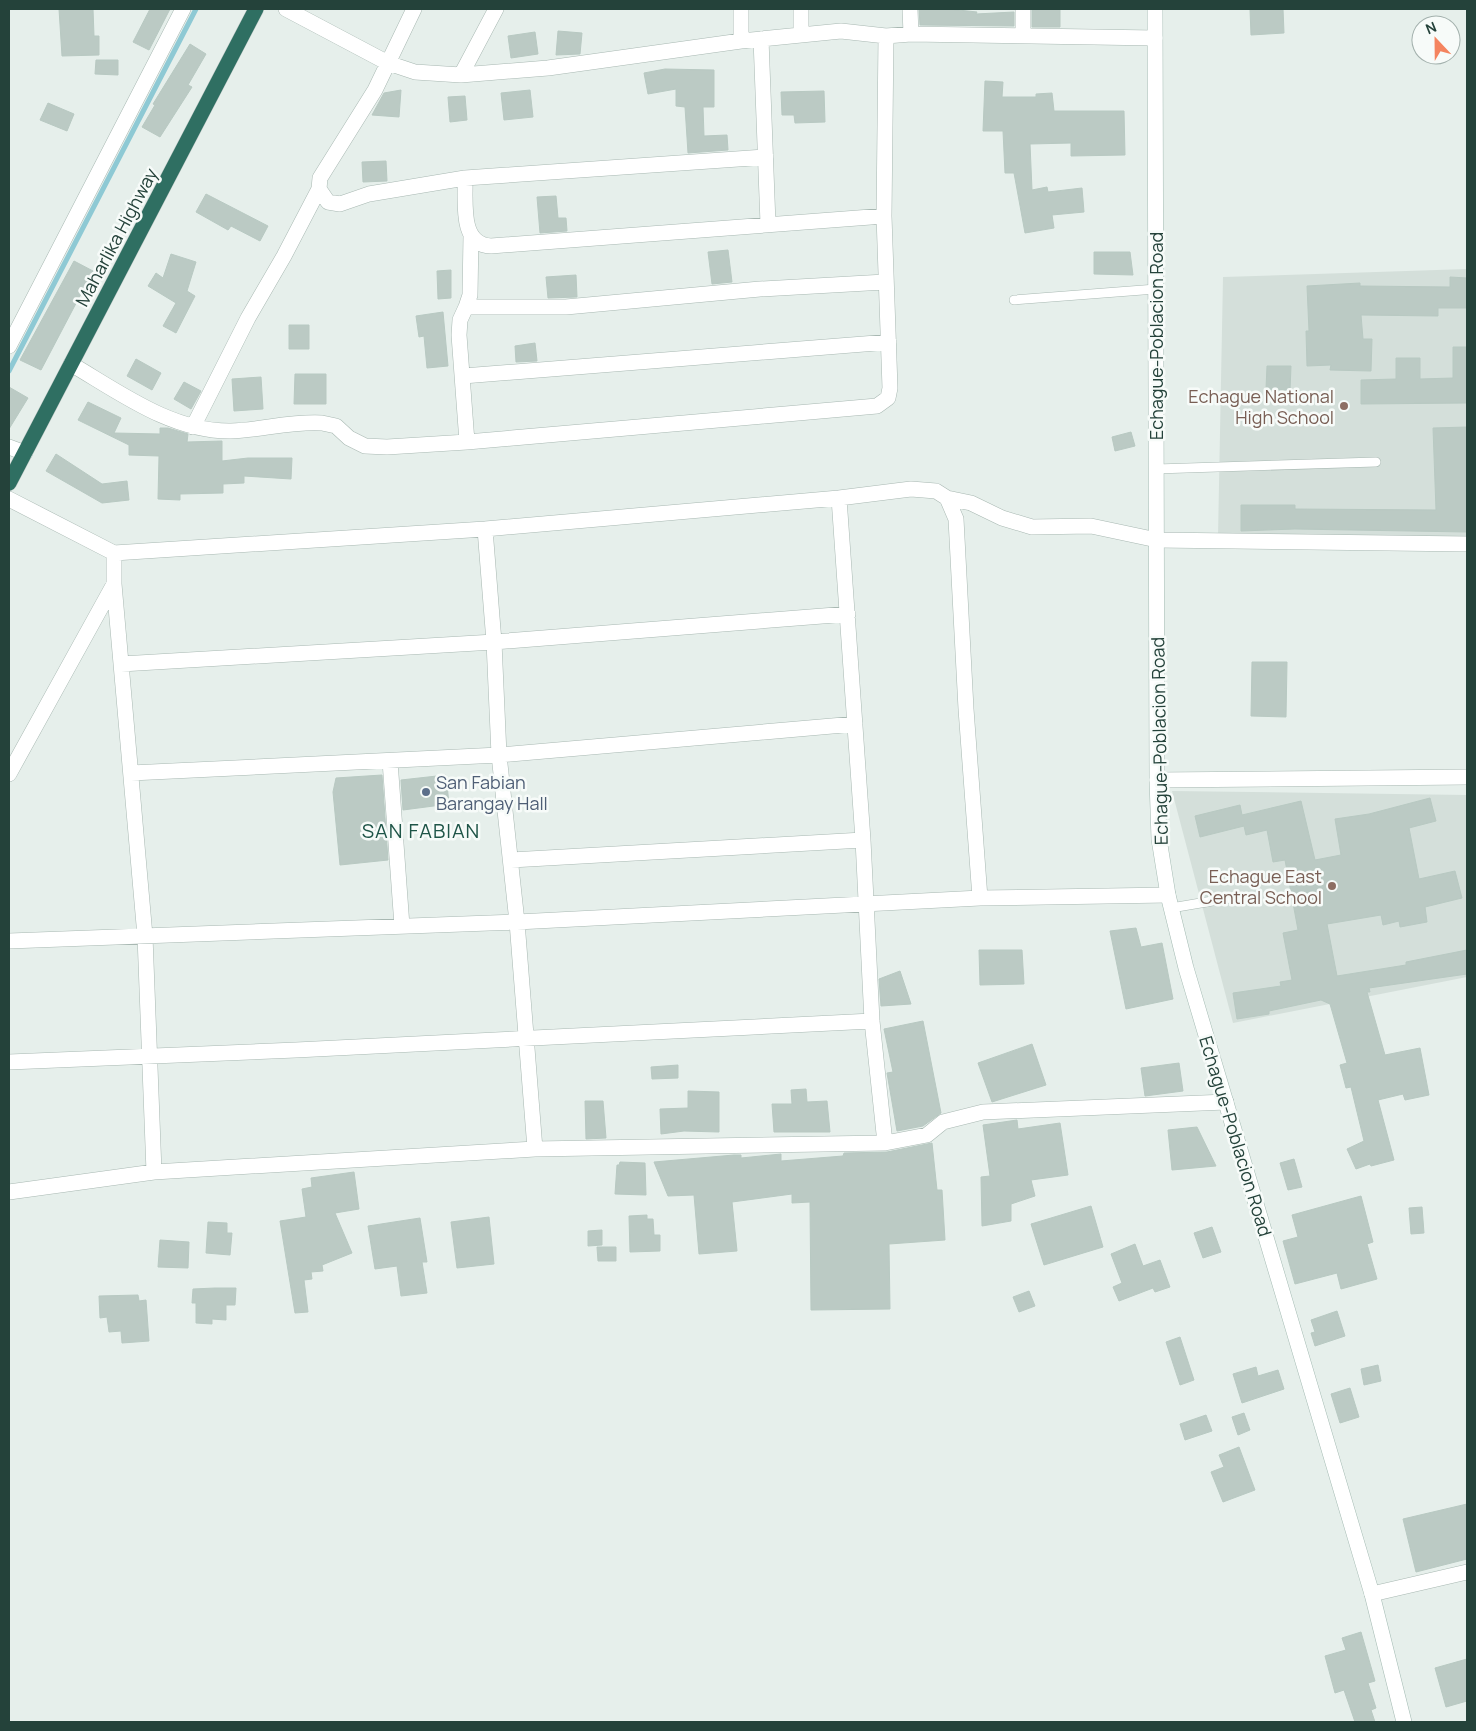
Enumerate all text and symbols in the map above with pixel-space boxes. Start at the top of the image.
north arrow [1411,15,1461,65]
text: N [1423,17,1439,38]
street label: Maharlika Highway [69,163,163,310]
street label: Echague-Poblacion Road [1144,232,1168,440]
place label: Echague National High School [1188,384,1334,429]
marker: Echague National High School [1338,400,1350,412]
street label: Echague-Poblacion Road [1145,637,1173,845]
place label: San Fabian Barangay Hall [436,770,548,815]
marker: San Fabian Barangay Hall [420,786,432,798]
district label: SAN FABIAN [362,817,480,844]
place label: Echague East Central School [1200,864,1322,909]
marker: Echague East Central School [1326,880,1338,892]
street label: Echague-Poblacion Road [1194,1033,1278,1239]

